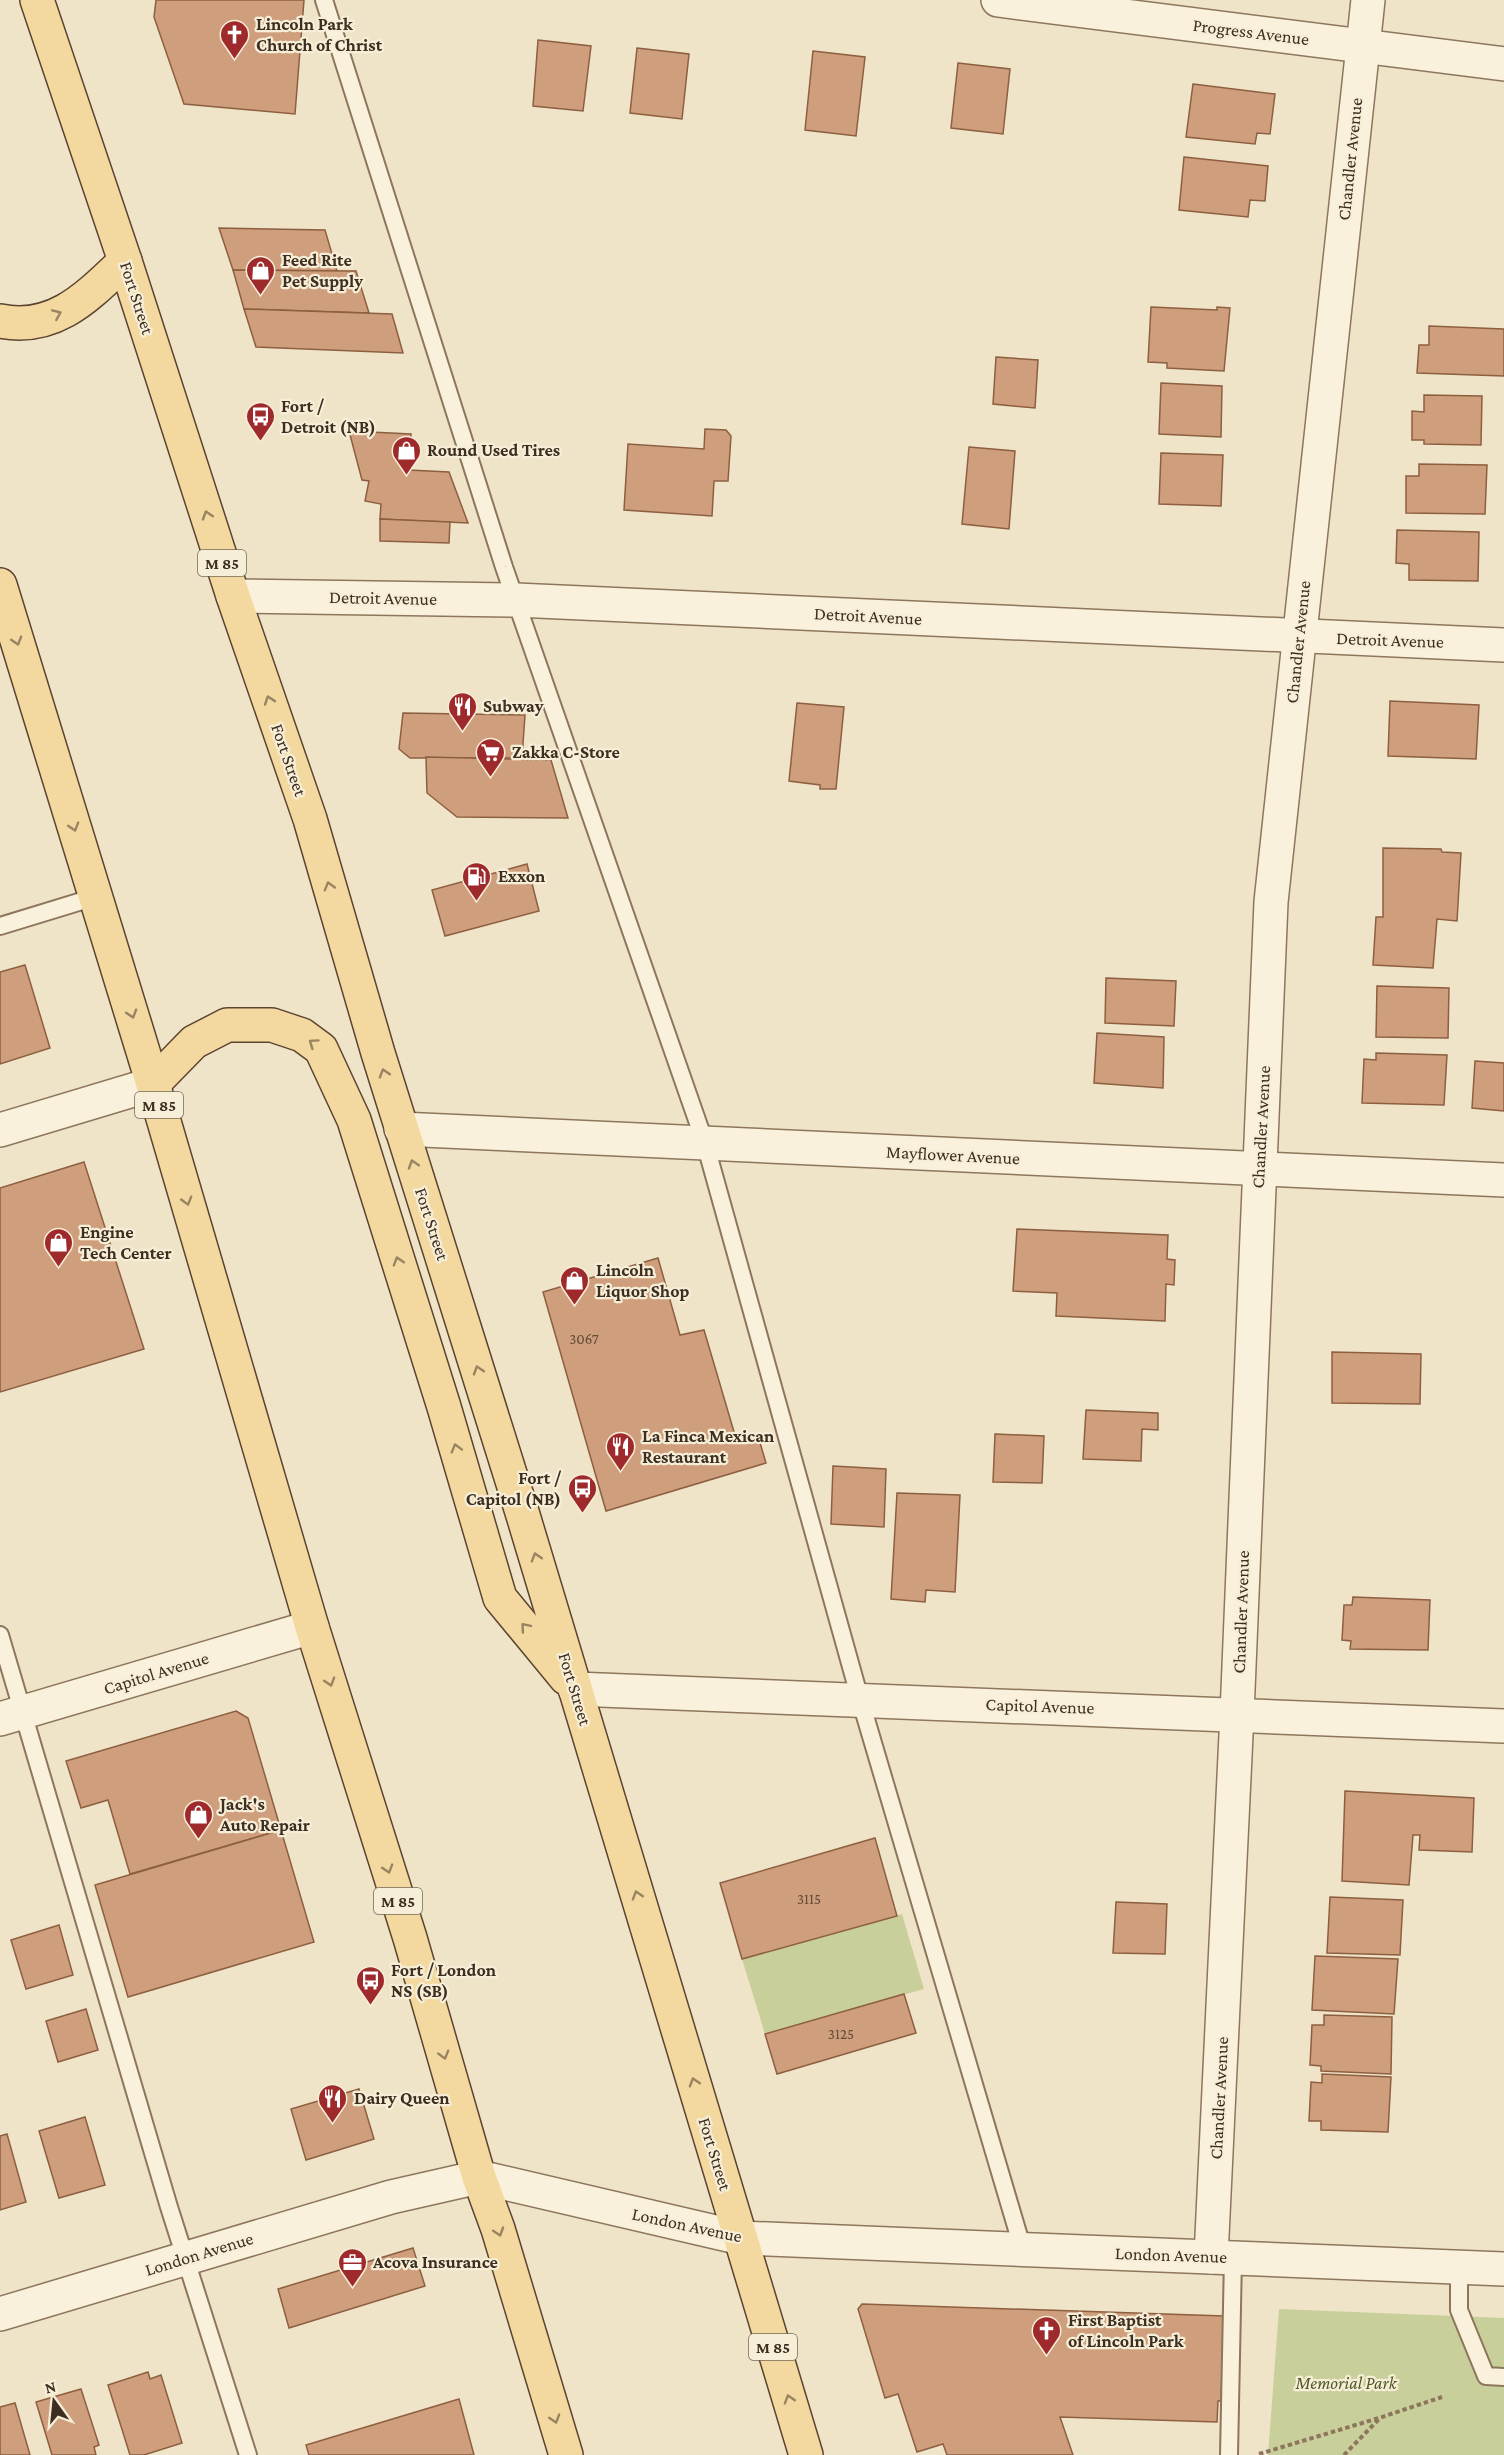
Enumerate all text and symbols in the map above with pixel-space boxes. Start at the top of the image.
place label: Lincoln Park Church of Christ [256,14,383,55]
street label: Progress Avenue [1192,15,1310,49]
church icon: Lincoln Park Church of Christ [219,18,251,60]
street label: Chandler Avenue [1334,97,1366,221]
place label: Feed Rite Pet Supply [282,250,363,291]
shop icon: Feed Rite Pet Supply [245,254,277,296]
street label: Fort Street [116,259,158,338]
one-way arrow [50,309,61,321]
place label: Fort / Detroit (NB) [281,396,376,438]
bus stop icon: Fort / Detroit (NB) [244,400,276,442]
shop icon: Round Used Tires [390,434,422,476]
place label: Round Used Tires [427,440,560,460]
one-way arrow [202,510,214,521]
road number: M 85 [198,550,246,576]
street label: Chandler Avenue [1282,580,1314,704]
street label: Detroit Avenue [329,587,437,609]
street label: Detroit Avenue [814,603,922,629]
street label: Detroit Avenue [1336,628,1444,652]
one-way arrow [10,635,22,646]
restaurant icon: Subway [446,690,478,732]
one-way arrow [263,695,276,706]
place label: Subway [483,696,544,716]
street label: Fort Street [267,721,311,800]
supermarket icon: Zakka C-Store [475,736,507,778]
place label: Zakka C-Store [512,742,620,762]
one-way arrow [67,821,80,832]
fuel station icon: Exxon [461,860,493,902]
place label: Exxon [498,866,546,886]
one-way arrow [324,881,336,892]
one-way arrow [124,1008,137,1019]
one-way arrow [308,1039,319,1050]
street label: Chandler Avenue [1248,1065,1274,1189]
one-way arrow [379,1068,391,1079]
road number: M 85 [135,1092,183,1118]
street label: Mayflower Avenue [886,1142,1021,1168]
one-way arrow [408,1159,420,1170]
street label: Fort Street [411,1185,453,1264]
one-way arrow [180,1195,192,1206]
place label: Engine Tech Center [80,1222,172,1263]
shop icon: Engine Tech Center [43,1226,75,1268]
one-way arrow [393,1256,406,1267]
place label: Lincoln Liquor Shop [596,1260,689,1301]
shop icon: Lincoln Liquor Shop [559,1264,591,1306]
house number: 3067 [569,1331,599,1347]
one-way arrow [473,1365,485,1376]
place label: La Finca Mexican Restaurant [642,1426,775,1467]
restaurant icon: La Finca Mexican Restaurant [605,1430,637,1472]
one-way arrow [451,1443,463,1454]
place label: Fort / Capitol (NB) [466,1468,562,1510]
bus stop icon: Fort / Capitol (NB) [566,1472,598,1514]
street label: Chandler Avenue [1229,1550,1253,1674]
one-way arrow [531,1552,543,1562]
one-way arrow [521,1623,532,1634]
street label: Capitol Avenue [101,1647,211,1698]
street label: Fort Street [554,1650,596,1729]
one-way arrow [322,1676,335,1687]
street label: Capitol Avenue [985,1694,1095,1718]
place label: Jack's Auto Repair [218,1794,310,1835]
shop icon: Jack's Auto Repair [183,1798,215,1840]
one-way arrow [381,1863,393,1873]
road number: M 85 [374,1888,422,1914]
one-way arrow [632,1890,644,1901]
house number: 3115 [797,1891,821,1907]
place label: Fort / London NS (SB) [391,1960,497,2002]
bus stop icon: Fort / London NS (SB) [354,1964,386,2006]
house number: 3125 [828,2026,854,2042]
street label: Chandler Avenue [1206,2036,1232,2160]
one-way arrow [437,2049,449,2060]
one-way arrow [689,2077,701,2088]
restaurant icon: Dairy Queen [317,2082,349,2124]
place label: Dairy Queen [354,2088,450,2108]
street label: Fort Street [694,2115,736,2194]
street label: London Avenue [630,2204,744,2246]
one-way arrow [492,2226,504,2237]
street label: London Avenue [143,2228,256,2280]
street label: London Avenue [1115,2243,1227,2267]
office icon: Acova Insurance [336,2246,368,2288]
place label: Acova Insurance [372,2252,498,2272]
place label: First Baptist of Lincoln Park [1068,2310,1184,2351]
church icon: First Baptist of Lincoln Park [1031,2314,1063,2356]
road number: M 85 [749,2334,797,2360]
north arrow [24,2371,84,2431]
park label: Memorial Park [1294,2373,1398,2393]
text: N [43,2377,58,2397]
one-way arrow [784,2394,796,2405]
one-way arrow [548,2413,560,2424]

